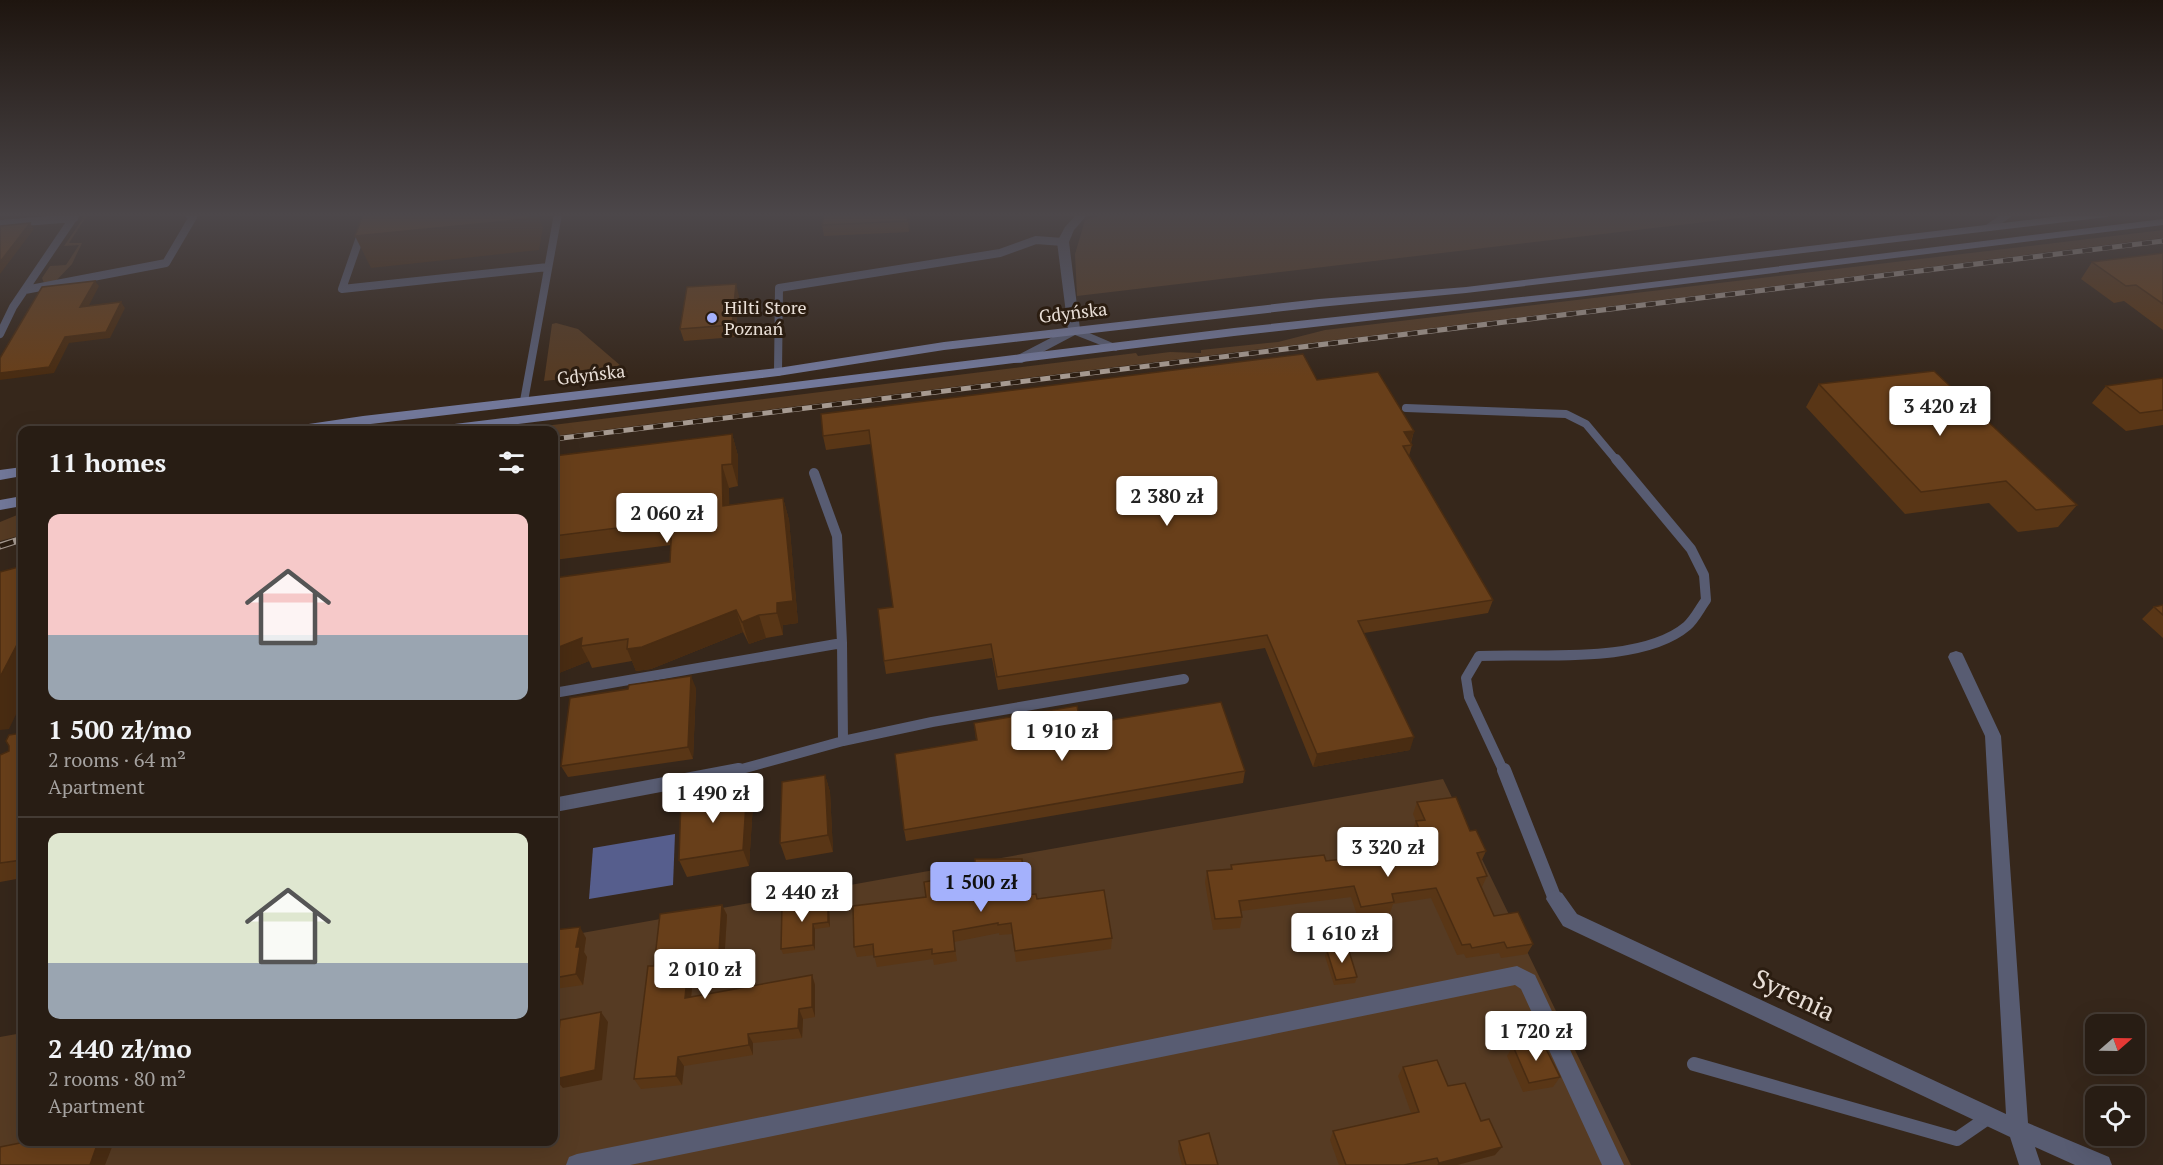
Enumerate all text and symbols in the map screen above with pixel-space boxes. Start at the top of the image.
place label: Hilti Store Poznań [724,295,807,340]
street label: Gdyńska [1038,296,1108,328]
marker: Hilti Store Poznań [705,311,719,325]
street label: Gdyńska [556,358,626,390]
pin: 3 420 zł [1878,386,2002,437]
text: 3 420 zł [1903,392,1977,419]
text: 11 homes [48,445,166,479]
icon: filters [495,446,528,479]
pin: 2 380 zł [1105,476,1229,527]
text: 2 380 zł [1130,482,1204,509]
pin: 2 060 zł [605,493,729,544]
text: 2 060 zł [630,499,704,526]
icon: home [234,553,342,661]
pin: 1 910 zł [1000,711,1124,762]
text: 1 500 zł/mo [48,712,192,746]
text: 1 910 zł [1025,717,1099,744]
text: 2 rooms · 64 m² [48,746,186,773]
text: Apartment [48,773,145,800]
pin: 1 490 zł [651,773,775,824]
text: 1 490 zł [676,779,750,806]
pin: 3 320 zł [1326,827,1450,878]
text: 3 320 zł [1351,833,1425,860]
pin: 1 500 zł [919,862,1043,913]
text: 1 500 zł [944,868,1018,895]
icon: home [234,872,342,980]
pin: 2 440 zł [740,872,864,923]
text: 2 440 zł [765,878,839,905]
pin: 1 610 zł [1280,913,1404,964]
text: 1 610 zł [1305,919,1379,946]
pin: 2 010 zł [643,949,767,1000]
text: 2 010 zł [668,955,742,982]
street label: Syrenia [1748,960,1841,1028]
pin: 1 720 zł [1474,1011,1598,1062]
north arrow [2085,1014,2145,1074]
map controls [2085,1014,2145,1146]
text: 1 720 zł [1499,1017,1573,1044]
text: 2 440 zł/mo [48,1031,192,1065]
text: 2 rooms · 80 m² [48,1065,186,1092]
button: locate [2085,1086,2145,1146]
text: Apartment [48,1092,145,1119]

